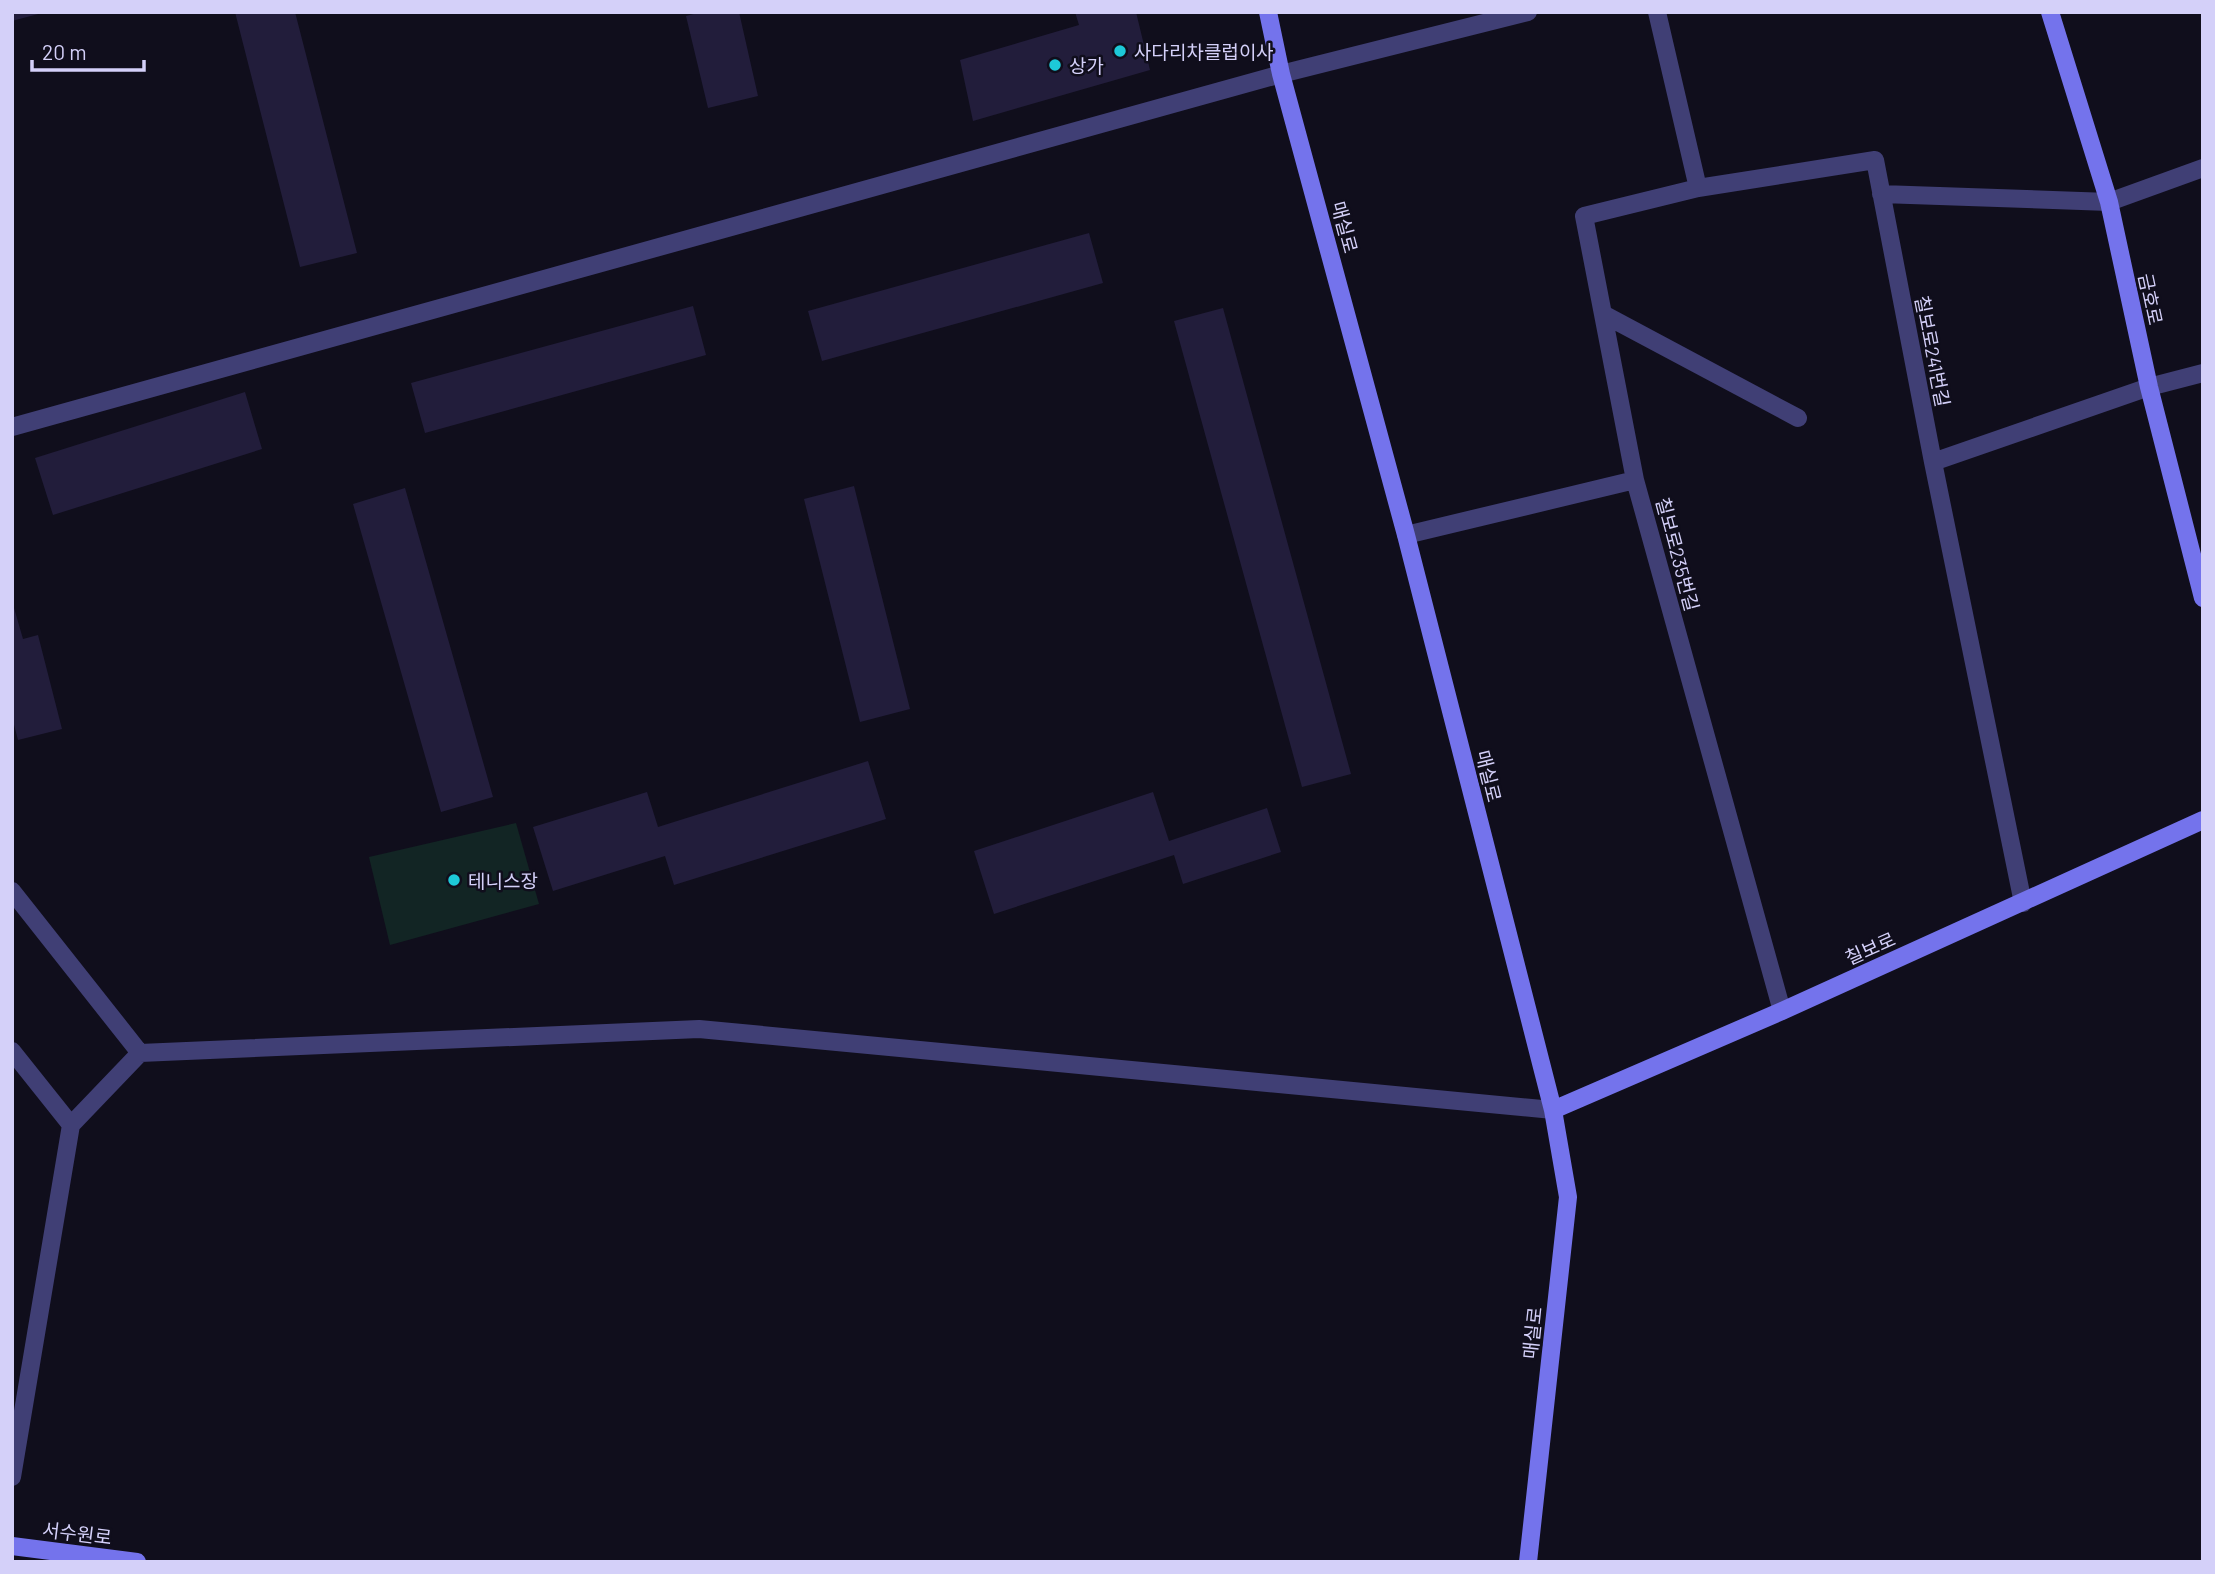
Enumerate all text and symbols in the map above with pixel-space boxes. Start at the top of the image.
scale bar [32,28,144,72]
text: 20 m [42,39,87,64]
place label: 사다리차클럽이사 [1134,40,1274,63]
marker: 사다리차클럽이사 [1112,43,1128,59]
place label: 상가 [1069,54,1104,77]
marker: 상가 [1047,57,1063,73]
street label: 매실로 [1327,199,1363,255]
street label: 금호로 [2134,271,2168,327]
street label: 칠보로241번길 [1911,293,1955,409]
street label: 칠보로235번길 [1652,495,1704,613]
street label: 매실로 [1471,748,1507,804]
place label: 테니스장 [468,869,538,892]
marker: 테니스장 [446,872,462,888]
street label: 칠보로 [1841,927,1899,969]
street label: 매실로 [1518,1306,1546,1360]
street label: 서수원로 [41,1517,113,1549]

